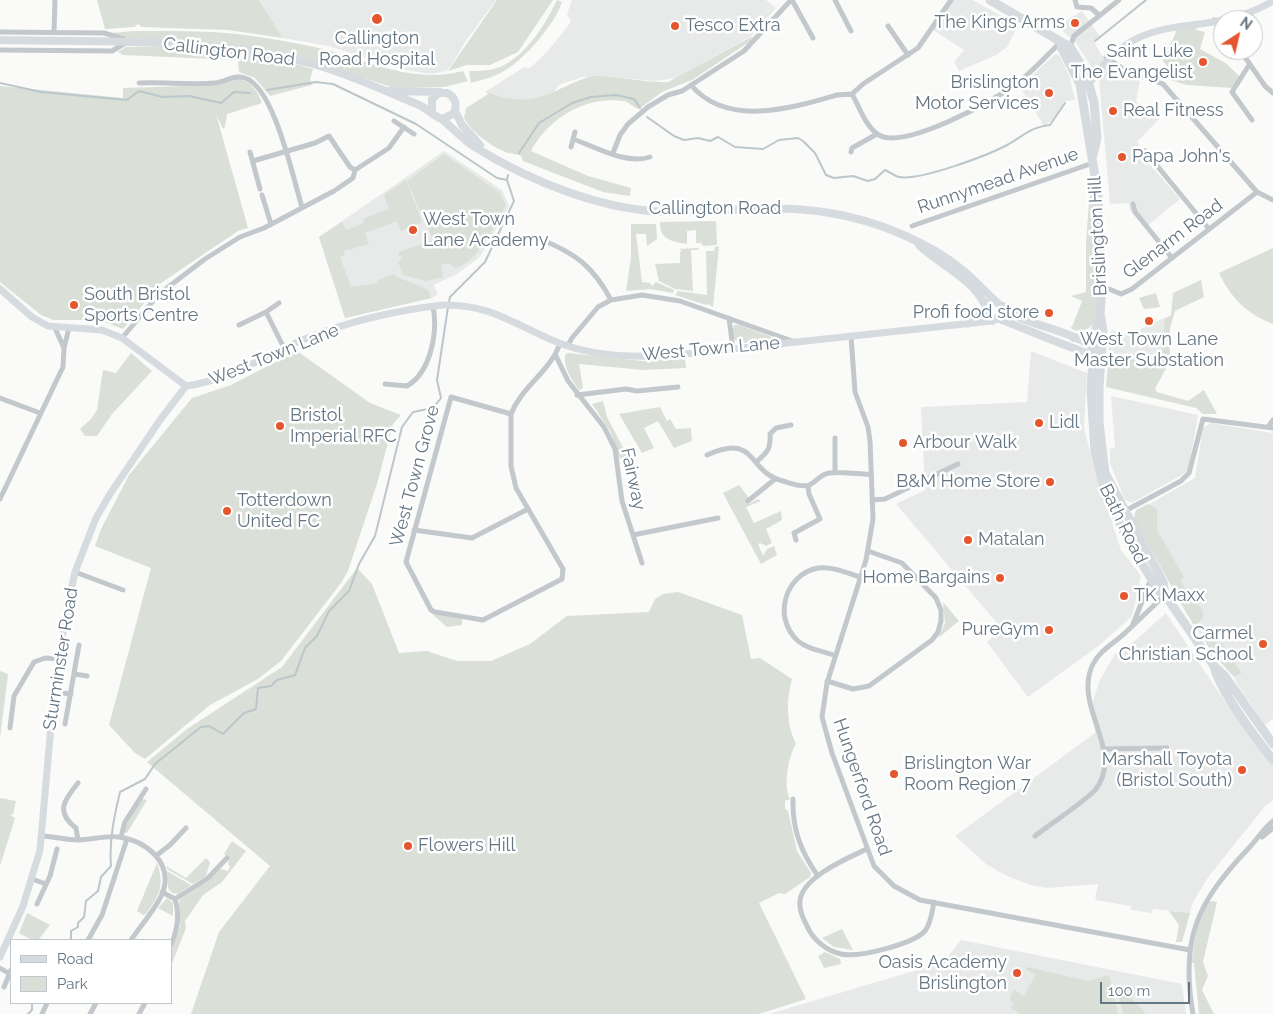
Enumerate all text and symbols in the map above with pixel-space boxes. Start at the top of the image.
north arrow [1213,10,1263,60]
marker: Callington Road Hospital [370,12,384,26]
place label: The Kings Arms [934,12,1065,34]
text: N [1237,14,1255,33]
place label: Tesco Extra [685,15,780,37]
marker: The Kings Arms [1069,17,1081,29]
marker: Tesco Extra [669,20,681,32]
place label: Callington Road Hospital [319,28,435,70]
street label: Callington Road [162,33,296,71]
place label: Saint Luke The Evangelist [1071,41,1193,84]
marker: Saint Luke The Evangelist [1197,56,1209,68]
place label: Brislington Motor Services [915,72,1039,115]
marker: Brislington Motor Services [1043,87,1055,99]
place label: Real Fitness [1123,100,1223,122]
marker: Real Fitness [1107,105,1119,117]
street label: Runnymead Avenue [915,143,1081,219]
place label: Papa John's [1132,146,1231,168]
marker: Papa John's [1116,151,1128,163]
street label: Brislington Hill [1084,176,1112,296]
street label: Glenarm Road [1119,194,1227,284]
street label: Callington Road [649,198,781,220]
place label: West Town Lane Academy [423,209,548,252]
marker: West Town Lane Academy [407,224,419,236]
place label: South Bristol Sports Centre [84,284,198,326]
marker: South Bristol Sports Centre [68,299,80,311]
place label: Profi food store [913,302,1039,324]
marker: Profi food store [1043,307,1055,319]
marker: West Town Lane Master Substation [1143,315,1155,327]
street label: West Town Lane [206,319,342,391]
place label: West Town Lane Master Substation [1074,329,1224,372]
street label: West Town Lane [641,332,781,366]
street label: West Town Grove [386,403,444,549]
place label: Bristol Imperial RFC [290,405,397,448]
place label: Lidl [1049,412,1080,434]
marker: Lidl [1033,417,1045,429]
marker: Bristol Imperial RFC [274,420,286,432]
place label: Arbour Walk [913,432,1017,454]
marker: Arbour Walk [897,437,909,449]
street label: Fairway [616,446,650,512]
place label: B&M Home Store [896,471,1040,493]
marker: B&M Home Store [1044,476,1056,488]
street label: Bath Road [1094,481,1152,567]
place label: Totterdown United FC [237,490,332,532]
marker: Totterdown United FC [221,505,233,517]
place label: Matalan [978,529,1044,551]
marker: Matalan [962,534,974,546]
place label: Home Bargains [863,567,990,589]
marker: Home Bargains [994,572,1006,584]
place label: TK Maxx [1134,585,1205,607]
street label: Sturminster Road [39,586,83,732]
marker: TK Maxx [1118,590,1130,602]
place label: PureGym [962,619,1039,641]
place label: Carmel Christian School [1119,623,1253,666]
marker: PureGym [1043,624,1055,636]
marker: Carmel Christian School [1257,638,1269,650]
street label: Hungerford Road [828,715,896,859]
place label: Marshall Toyota (Bristol South) [1102,749,1232,792]
place label: Brislington War Room Region 7 [904,753,1031,796]
marker: Marshall Toyota (Bristol South) [1236,764,1248,776]
marker: Brislington War Room Region 7 [888,768,900,780]
place label: Flowers Hill [418,835,515,857]
marker: Flowers Hill [402,840,414,852]
legend [10,939,172,1004]
text: Road [57,950,93,968]
place label: Oasis Academy Brislington [878,952,1007,994]
marker: Oasis Academy Brislington [1011,967,1023,979]
scale bar [1103,972,1193,1004]
text: Park [57,975,88,993]
text: 100 m [1108,982,1150,1000]

